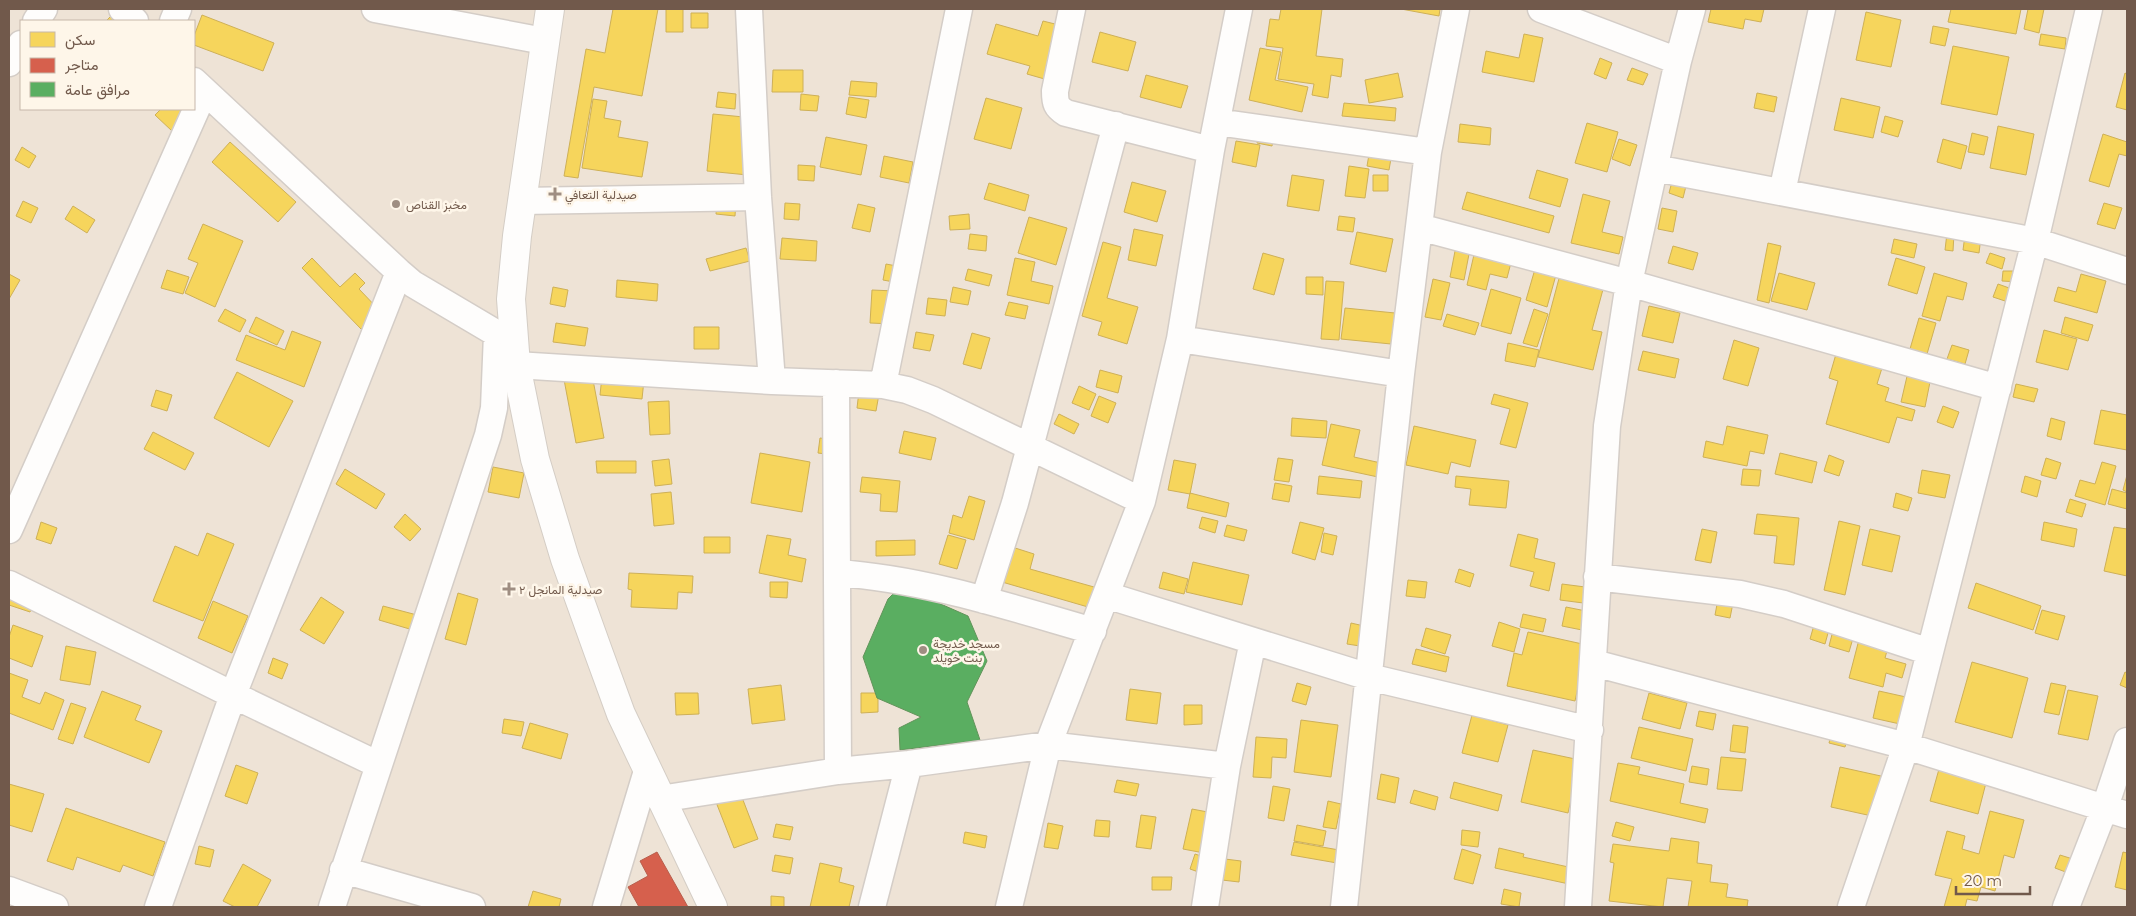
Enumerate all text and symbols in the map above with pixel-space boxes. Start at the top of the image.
legend [20,20,195,110]
text: سكن [65,30,95,50]
text: متاجر [64,55,99,74]
text: مرافق عامة [65,80,130,100]
place label: صيدلية التعافي [565,187,637,205]
marker: صيدلية التعافي [549,188,561,200]
place label: مخبز القناص [406,197,467,213]
marker: مخبز القناص [390,198,402,210]
place label: صيدلية المانجل ٢ [519,582,602,598]
marker: صيدلية المانجل ٢ [503,583,515,595]
place label: مسجد خديجة بنت خويلد [933,636,1000,666]
marker: مسجد خديجة بنت خويلد [917,644,929,656]
scale bar [1956,864,2030,896]
text: 20 m [1964,871,2002,890]

